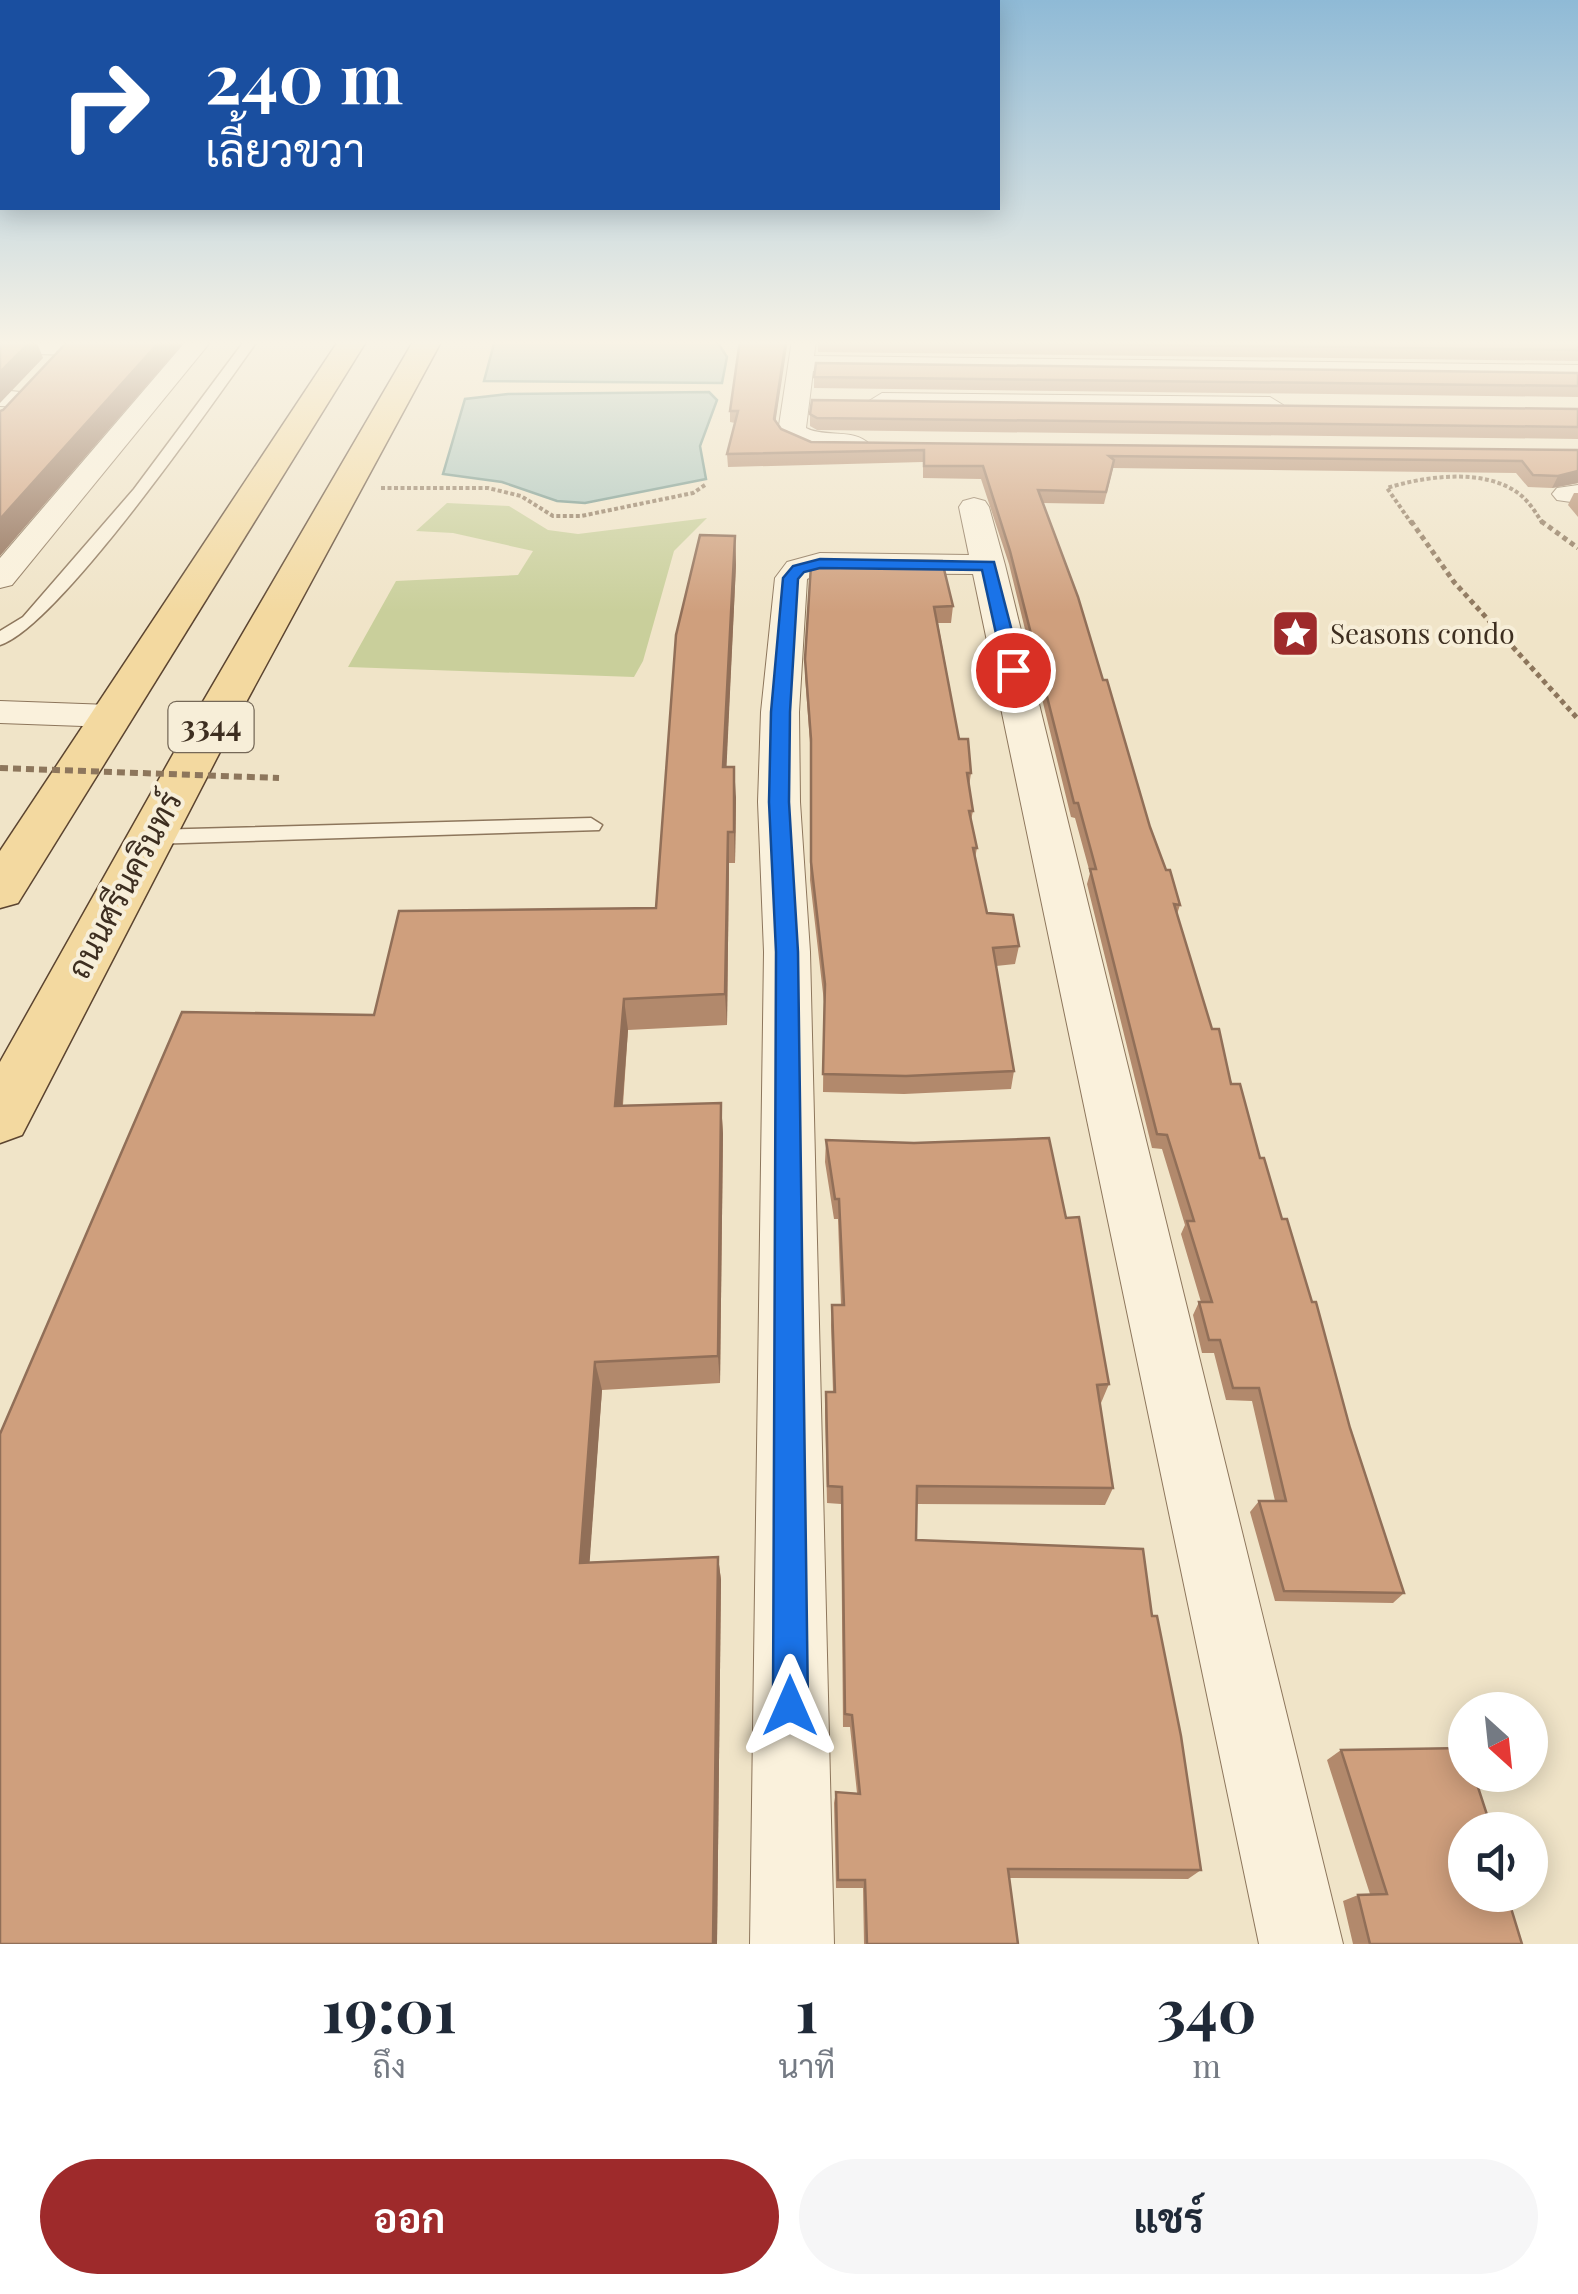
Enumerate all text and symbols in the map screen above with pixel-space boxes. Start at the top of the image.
text: 240 m [205,28,403,122]
icon: right [40,40,170,170]
text: เลี้ยวขวา [205,118,365,178]
place icon: Seasons condo [1269,608,1321,660]
place label: Seasons condo [1330,614,1515,651]
pin [971,628,1056,713]
icon: arrive [986,643,1041,698]
road number: 3344 [168,702,254,752]
street label: ถนนศรีนครินทร์ [55,783,190,985]
position arrow [738,1654,842,1758]
north arrow [1448,1692,1548,1792]
map controls [1448,1692,1548,1912]
button: sound [1448,1812,1548,1912]
text: 19:01 [322,1968,457,2048]
text: 1 [795,1968,818,2048]
text: 340 [1157,1968,1256,2048]
text: ถึง [373,2043,406,2086]
text: นาที [778,2043,835,2086]
text: m [1192,2043,1221,2086]
button: ออก [40,2159,779,2274]
button: แชร์ [799,2159,1538,2274]

